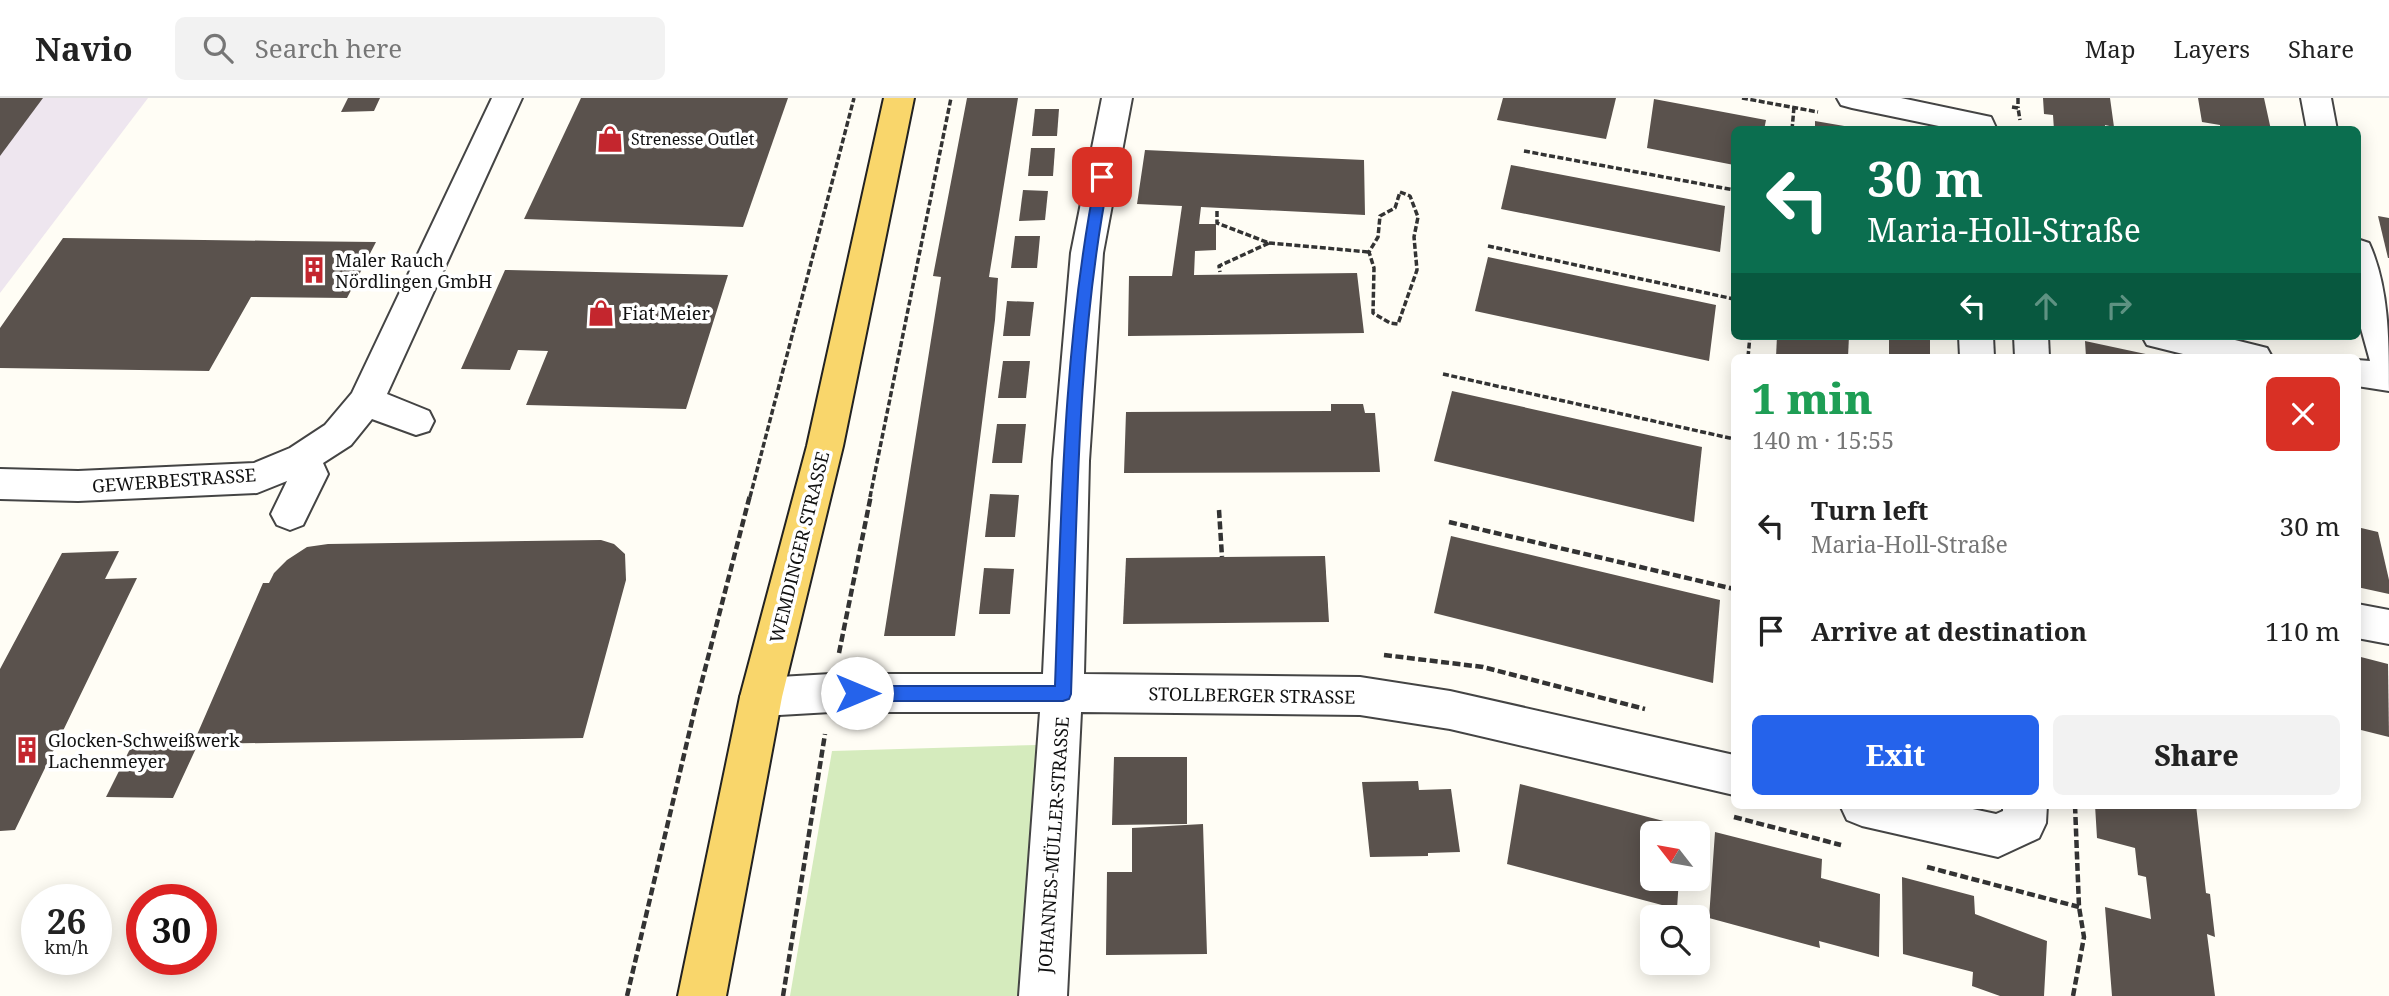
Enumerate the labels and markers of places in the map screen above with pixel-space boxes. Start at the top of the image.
shop icon: Strenesse Outlet [595,124,625,154]
place label: Strenesse Outlet [631,128,755,150]
pin [1072,147,1132,207]
place label: Maler Rauch Nördlingen GmbH [335,248,492,293]
building icon: Maler Rauch Nördlingen GmbH [299,255,329,285]
shop icon: Fiat Meier [586,298,616,328]
place label: Fiat Meier [622,301,710,325]
place label: Glocken-Schweißwerk Lachenmeyer [48,728,240,773]
building icon: Glocken-Schweißwerk Lachenmeyer [12,735,42,765]

